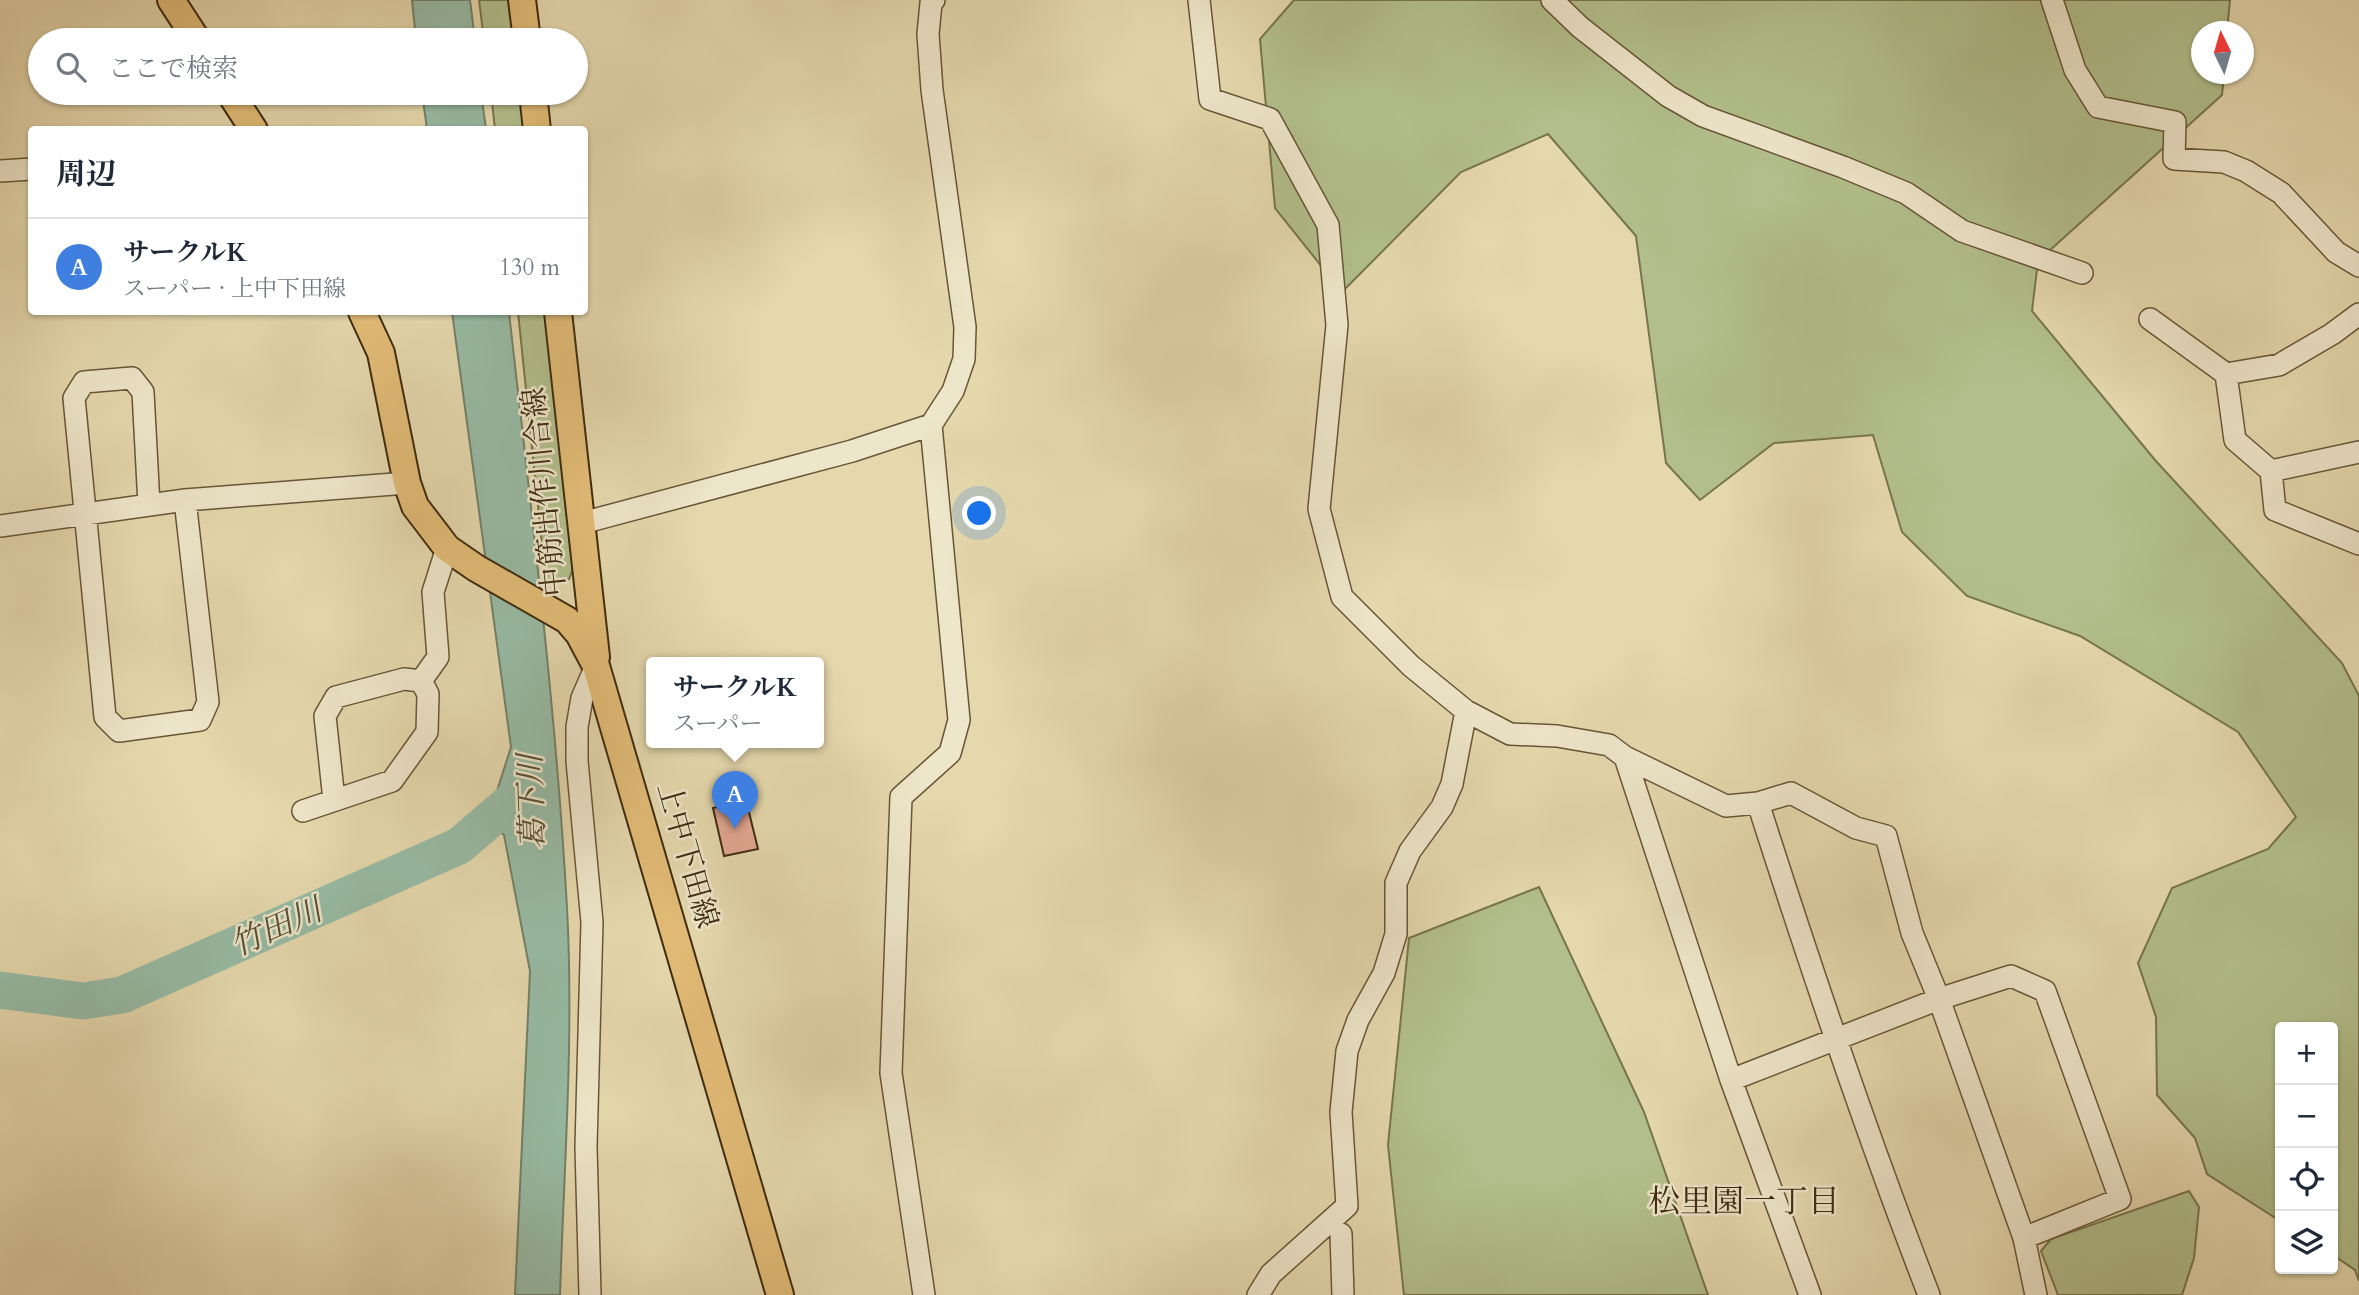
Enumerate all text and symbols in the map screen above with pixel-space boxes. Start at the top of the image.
north arrow [2191,21,2254,84]
search box [28,28,588,105]
icon: search [52,48,90,86]
text: ここで検索 [108,51,238,86]
text: 周辺 [56,154,116,195]
text: サークルK [123,235,247,270]
text: A [70,252,88,283]
text: 130 m [499,252,560,283]
text: スーパー · 上中下田線 [123,273,346,304]
street label: 中筋出作川合線 [513,385,576,599]
your location [962,496,996,530]
popup [646,657,824,748]
text: サークルK [673,670,797,705]
text: スーパー [673,708,763,739]
water label: 葛下川 [508,750,556,851]
pin: A [712,771,758,829]
street label: 上中下田線 [647,777,728,933]
water label: 竹田川 [224,887,332,968]
map controls [2275,1022,2338,1274]
button: + [2275,1022,2338,1085]
button: − [2275,1085,2338,1148]
button: locate [2275,1148,2338,1211]
district label: 松里園一丁目 [1648,1180,1840,1224]
button: layers [2275,1211,2338,1274]

